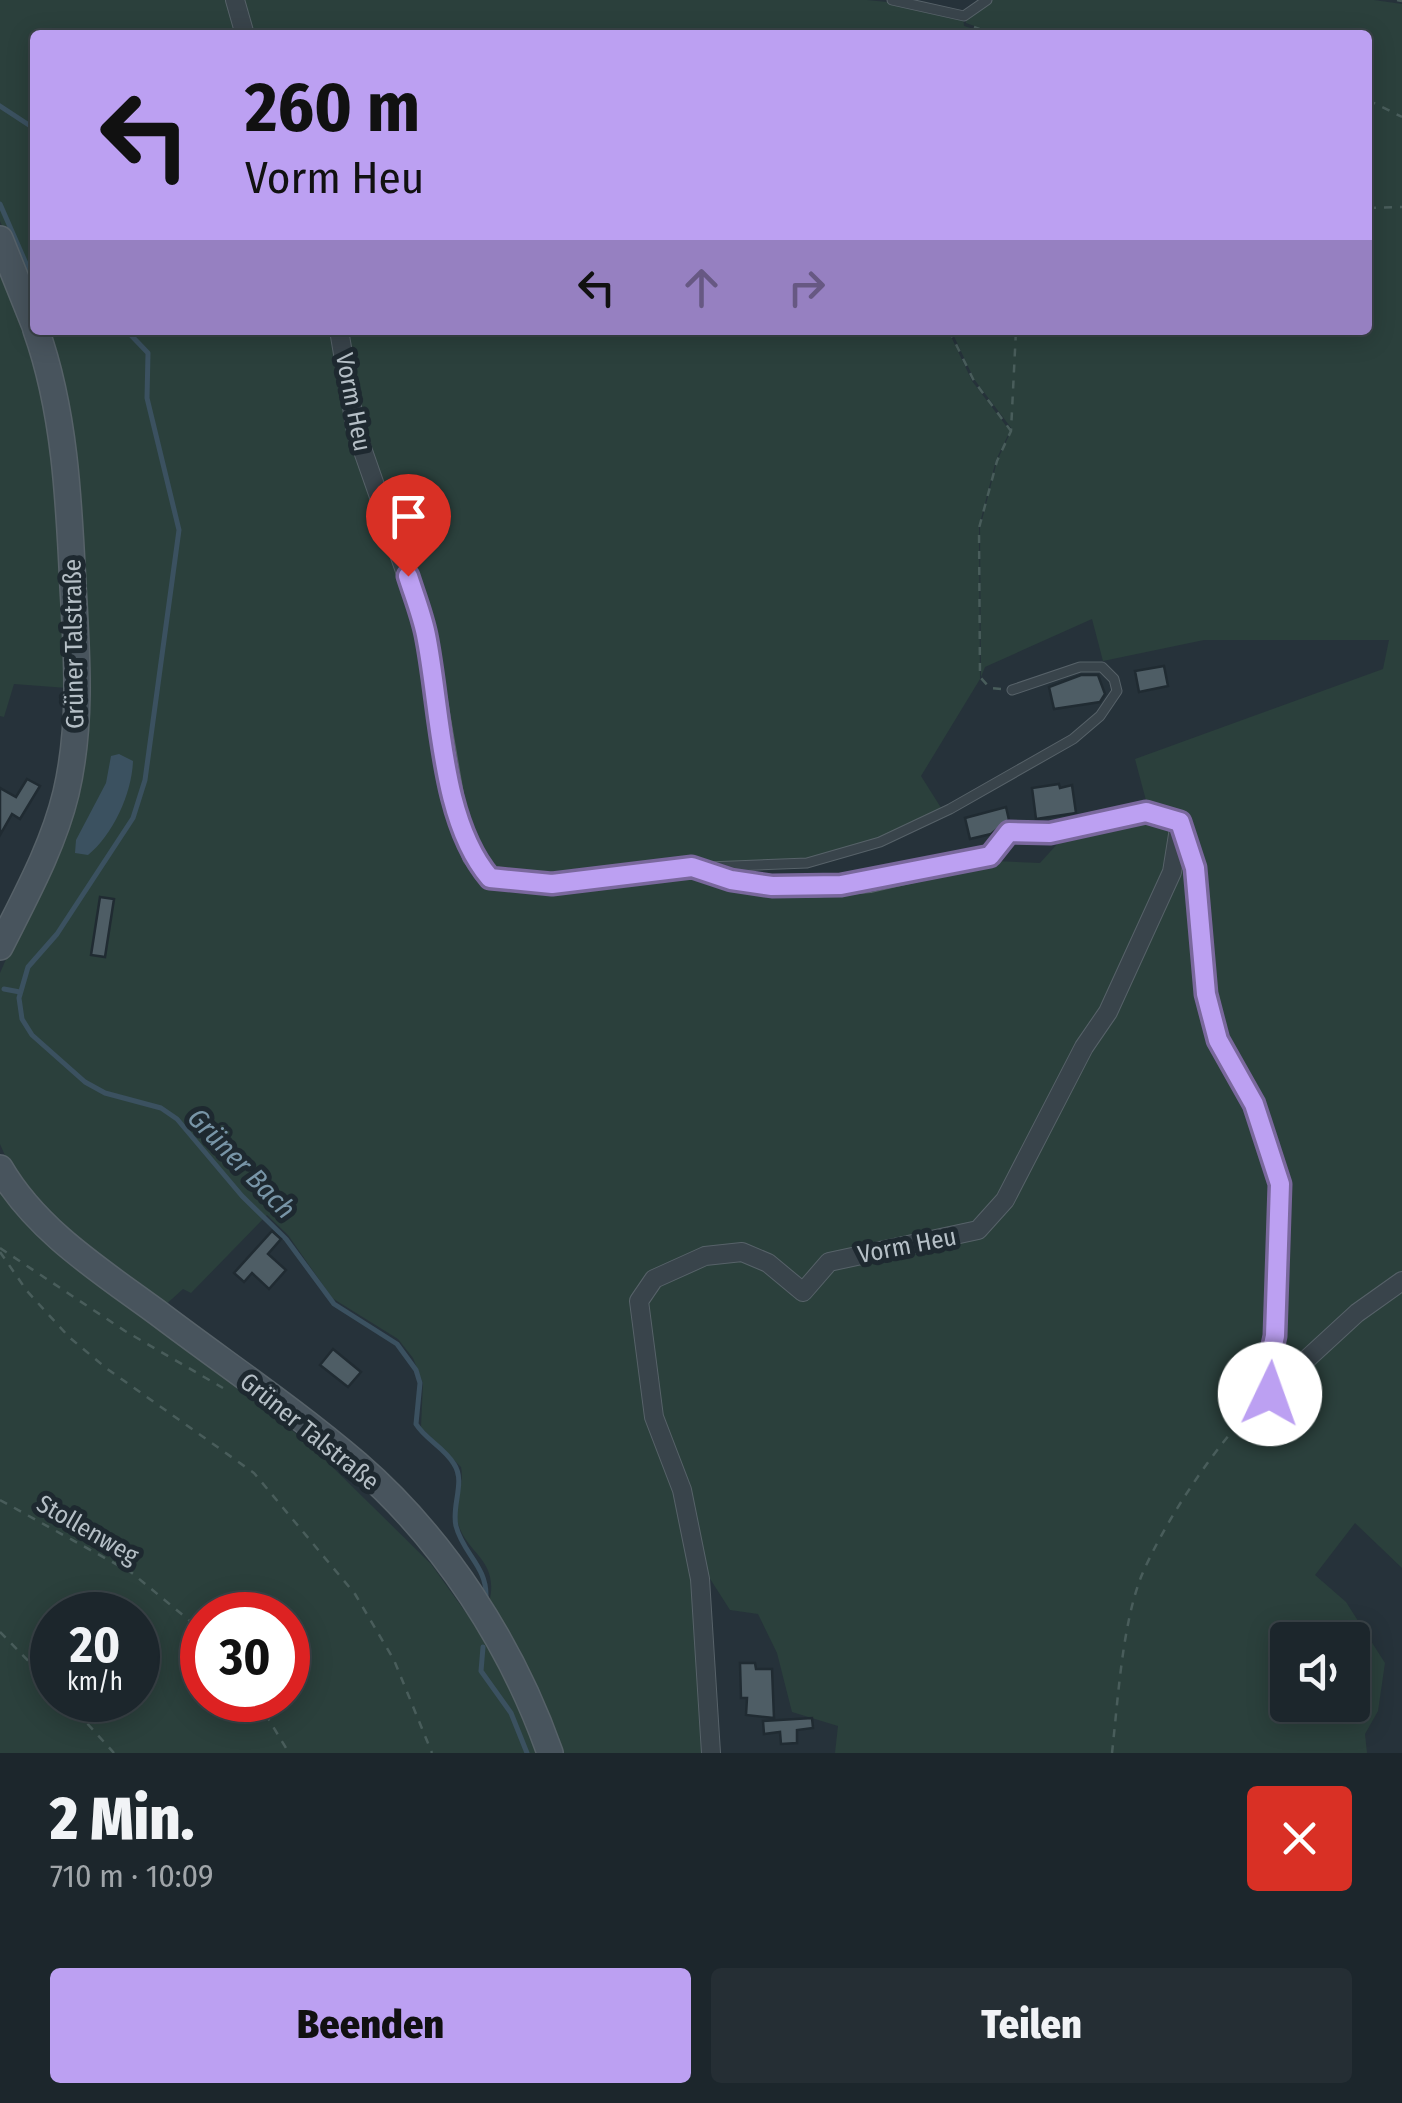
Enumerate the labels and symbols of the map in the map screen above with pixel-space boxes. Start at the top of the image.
street label: Vorm Heu [329,350,377,454]
pin [366,474,451,577]
street label: Grüner Talstraße [58,559,90,729]
water label: Grüner Bach [181,1101,302,1225]
street label: Vorm Heu [855,1222,959,1270]
position arrow [1218,1342,1322,1446]
street label: Grüner Talstraße [234,1367,385,1497]
street label: Stollenweg [31,1489,144,1571]
speed limit sign: 30 [180,1592,310,1722]

